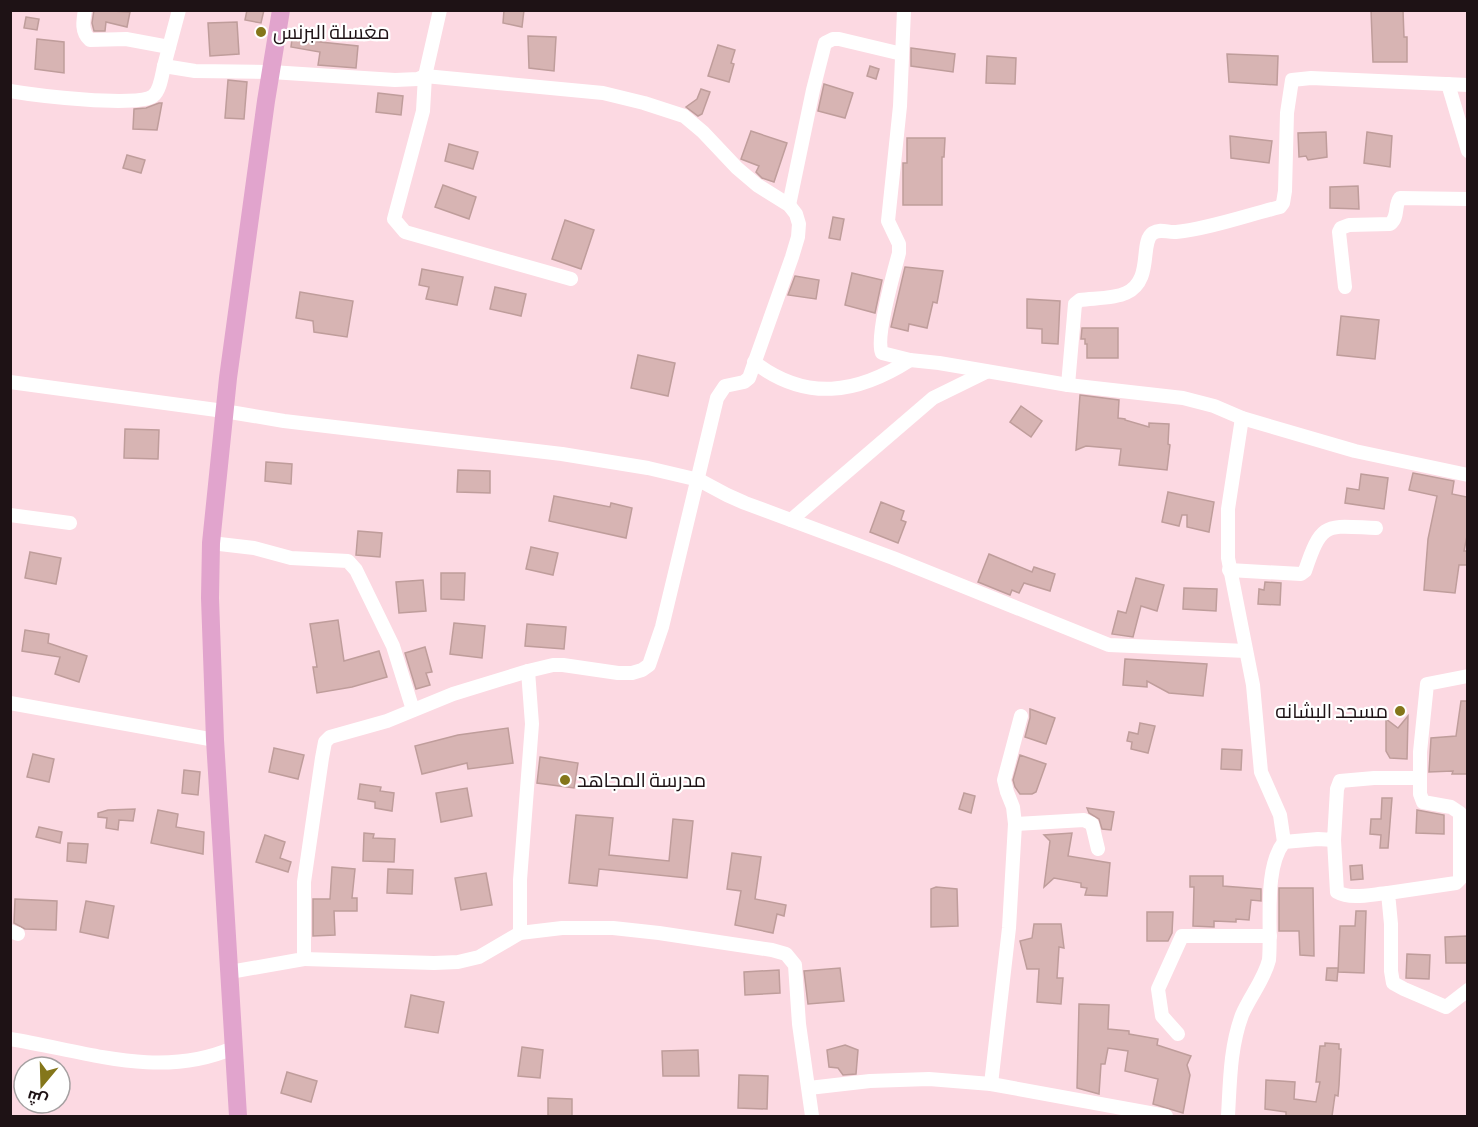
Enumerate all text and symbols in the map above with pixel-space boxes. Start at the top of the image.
place label: مغسلة البرنس [273,21,390,45]
marker: مغسلة البرنس [254,25,268,39]
place label: مسجد البشانه [1275,700,1388,724]
marker: مسجد البشانه [1393,704,1407,718]
place label: مدرسة المجاهد [577,769,706,793]
marker: مدرسة المجاهد [558,773,572,787]
north arrow [12,1055,72,1115]
text: ش [25,1085,50,1110]

